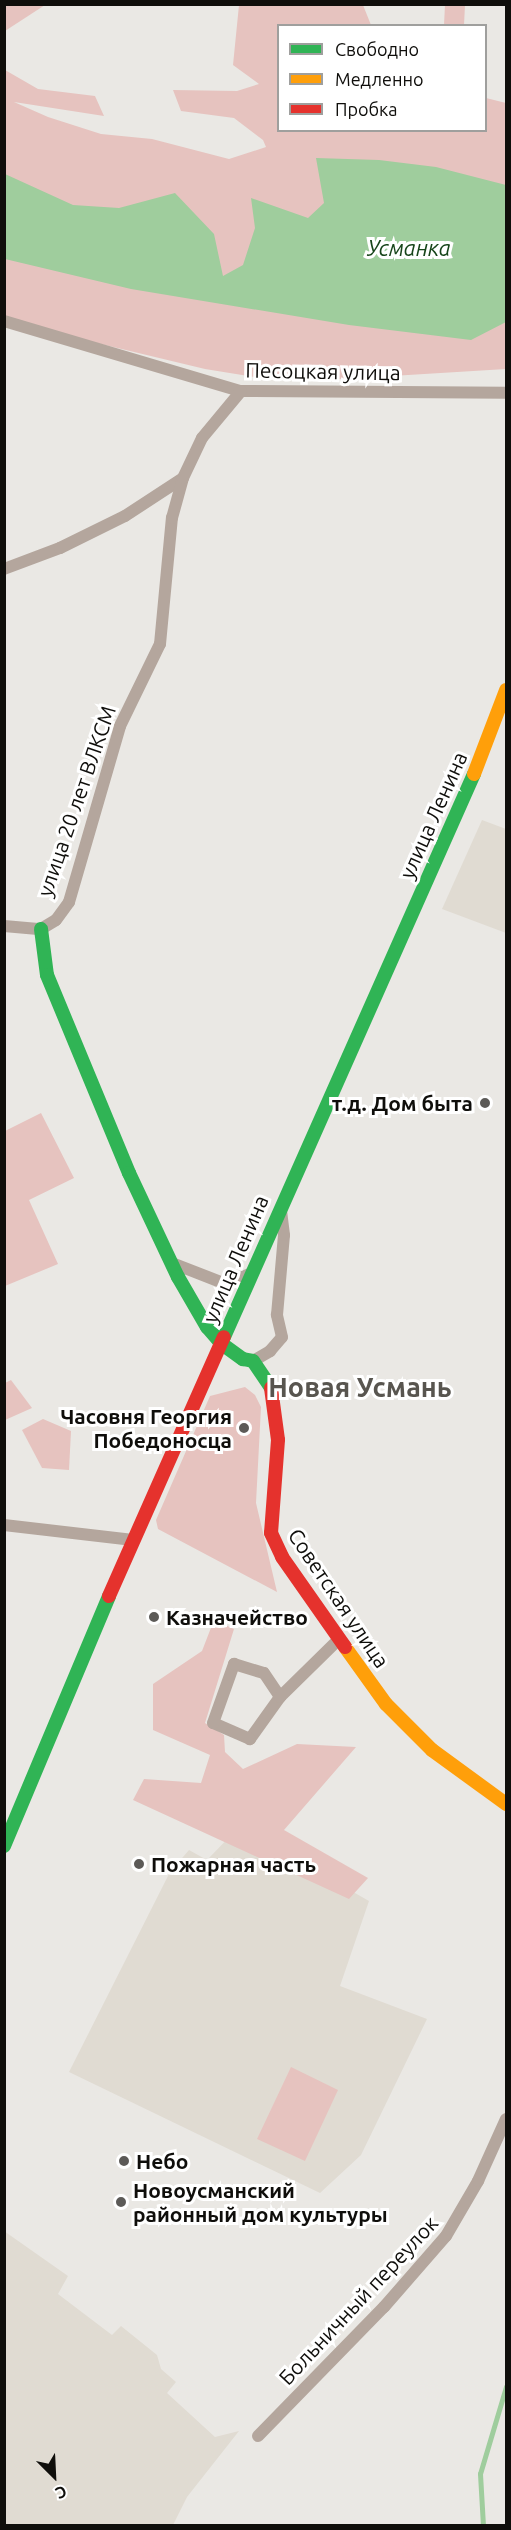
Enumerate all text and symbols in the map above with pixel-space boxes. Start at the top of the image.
legend [277,24,487,132]
text: Свободно [335,39,419,59]
text: Медленно [335,69,424,89]
text: Пробка [335,99,398,119]
water label: Усманка [367,235,451,261]
street label: Песоцкая улица [245,357,401,385]
street label: улица 20 лет ВЛКСМ [32,702,120,900]
street label: улица Ленина [394,748,472,882]
place label: т.д. Дом быта [332,1090,473,1116]
marker: т.д. Дом быта [478,1096,492,1110]
street label: улица Ленина [197,1191,273,1327]
district label: Новая Усмань [268,1372,452,1404]
place label: Часовня Георгия Победоносца [60,1403,232,1453]
marker: Часовня Георгия Победоносца [237,1421,251,1435]
street label: Советская улица [283,1524,395,1672]
place label: Казначейство [166,1604,308,1630]
marker: Казначейство [147,1610,161,1624]
place label: Пожарная часть [151,1851,316,1877]
marker: Пожарная часть [132,1857,146,1871]
place label: Небо [136,2148,188,2174]
marker: Небо [117,2154,131,2168]
place label: Новоусманский районный дом культуры [133,2177,388,2227]
marker: Новоусманский районный дом культуры [114,2195,128,2209]
street label: Больничный переулок [273,2210,443,2390]
north arrow [24,2446,84,2506]
text: С [53,2482,70,2503]

